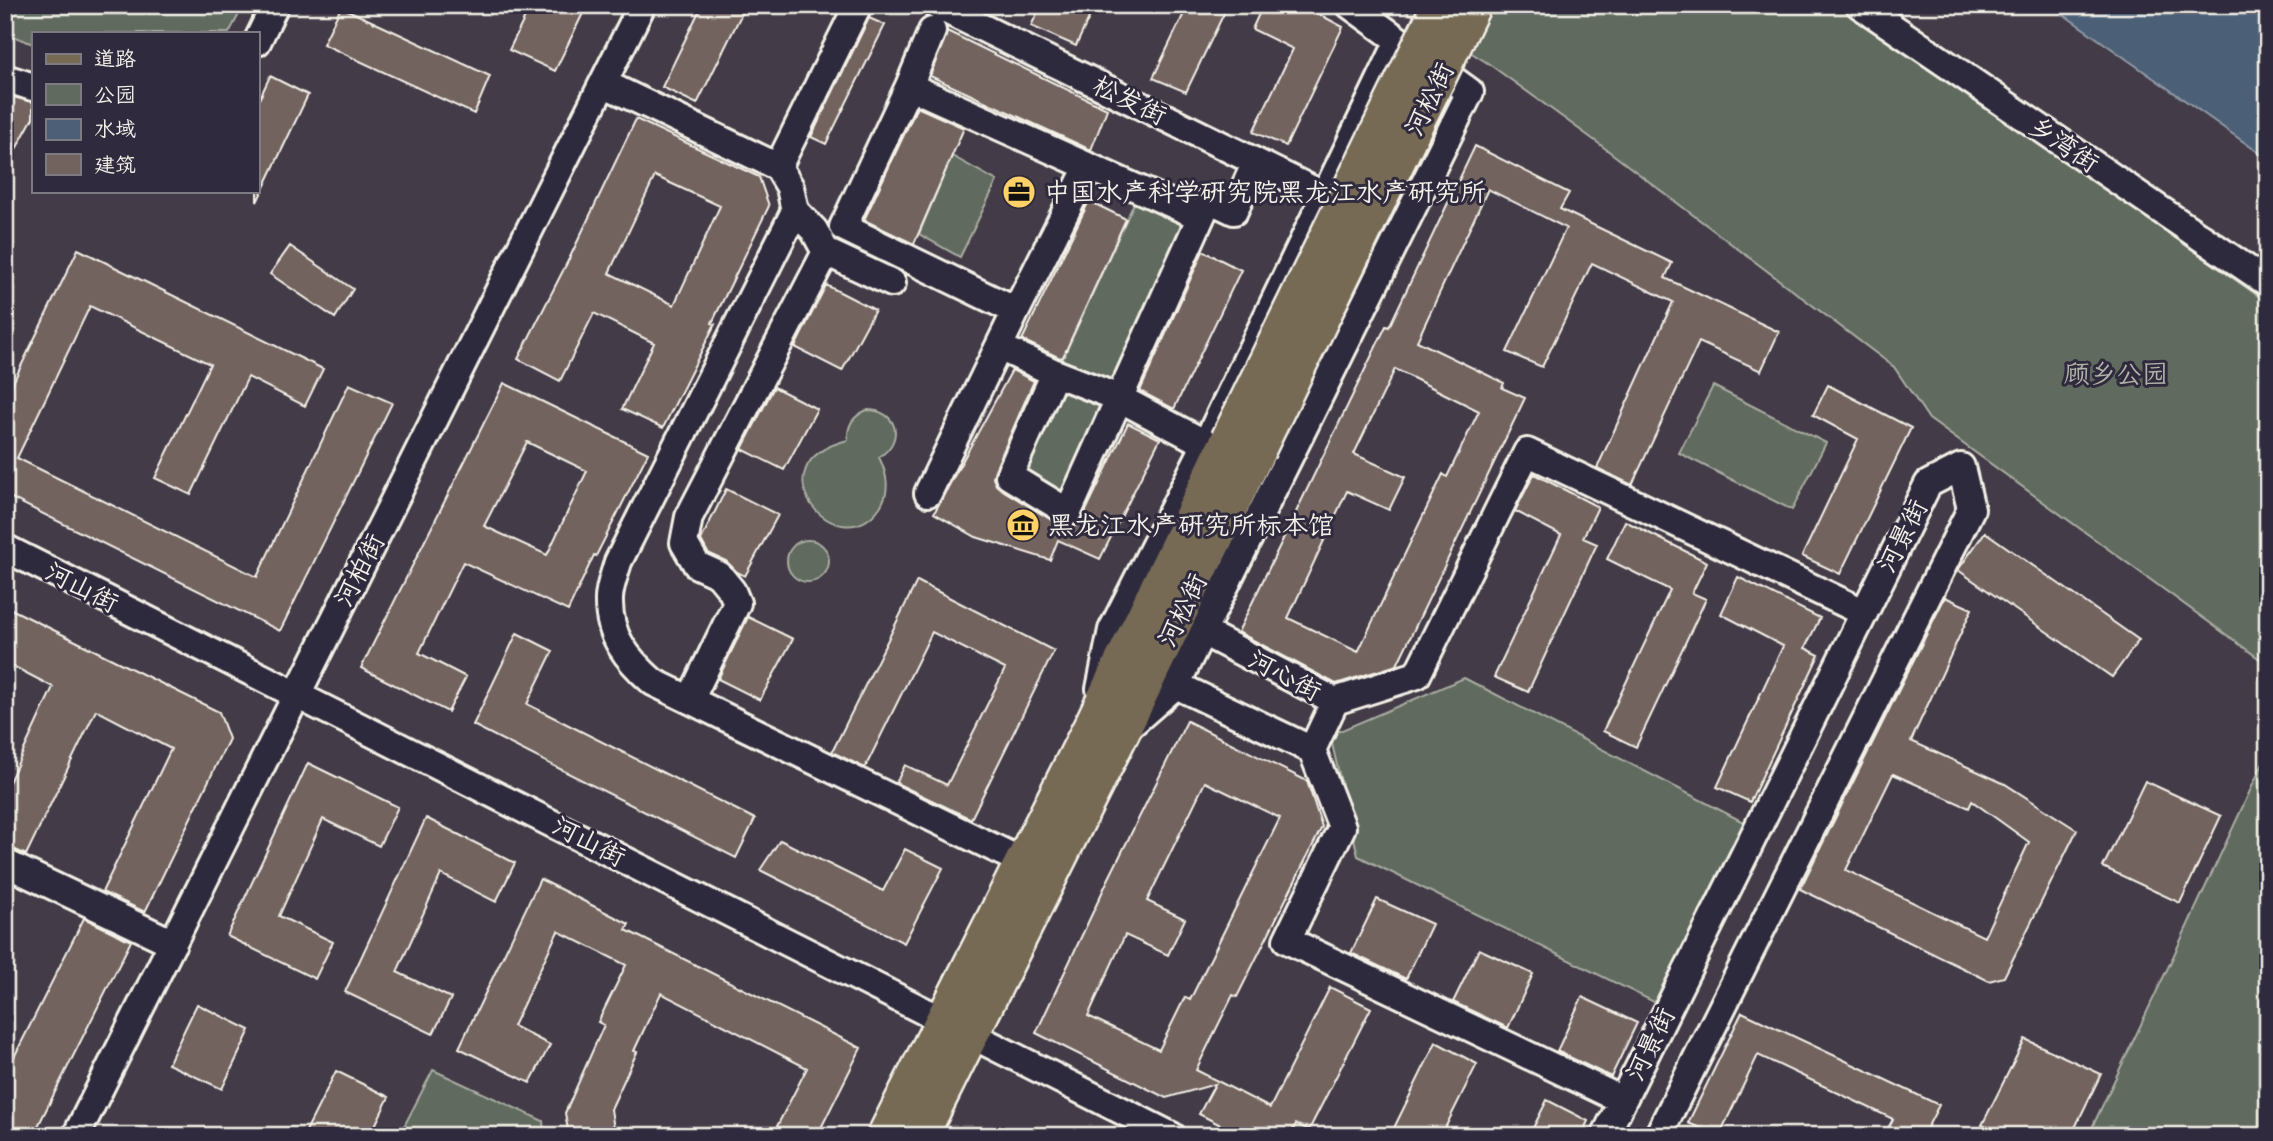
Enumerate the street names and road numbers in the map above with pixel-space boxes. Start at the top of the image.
street label: 河松街 [1396,56,1461,142]
street label: 松发街 [1087,67,1173,132]
street label: 乡湾街 [2022,107,2106,180]
street label: 河景街 [1868,493,1935,578]
street label: 河柏街 [325,527,392,612]
street label: 河山街 [40,553,125,620]
street label: 河松街 [1149,567,1214,653]
street label: 河心街 [1243,641,1328,708]
street label: 河山街 [547,807,632,874]
street label: 河景街 [1617,1001,1682,1087]

